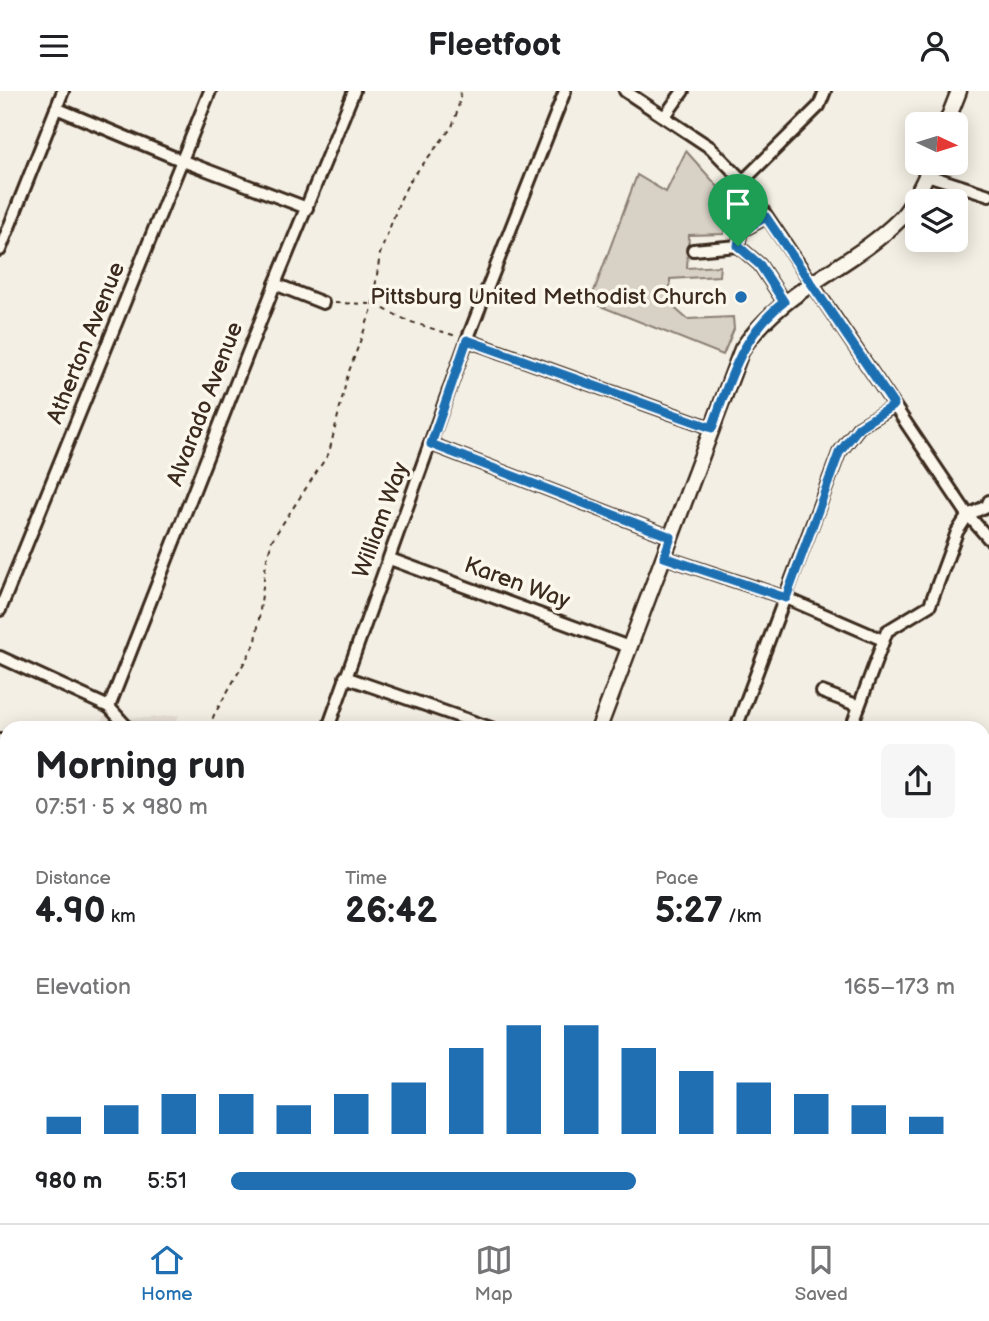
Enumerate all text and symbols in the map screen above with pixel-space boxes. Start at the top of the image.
text: Fleetfoot [428,26,561,65]
icon: menu [35,27,73,65]
icon: person [916,27,954,65]
north arrow [905,112,968,175]
map controls [905,112,968,252]
pin [708,174,768,246]
icon: arrive [719,185,757,223]
button: layers [905,189,968,252]
street label: Atherton Avenue [41,258,131,428]
place label: Pittsburg United Methodist Church [370,283,727,311]
marker: Pittsburg United Methodist Church [733,289,749,305]
street label: Alvarado Avenue [161,318,249,490]
street label: William Way [347,458,415,582]
street label: Karen Way [460,551,574,615]
text: Morning run [35,744,246,789]
button: share [881,744,955,818]
text: 07:51 · 5 × 980 m [35,793,208,821]
text: Distance [35,867,111,890]
text: Time [345,867,387,890]
text: Pace [655,867,698,890]
text: 4.90 [35,890,106,933]
text: 26:42 [345,890,437,933]
text: 5:27 [655,890,723,933]
text: km [106,905,136,928]
text: /km [723,905,762,928]
text: Elevation [35,973,131,1001]
text: 165–173 m [844,973,955,1001]
text: 980 m [35,1167,102,1195]
text: 5:51 [147,1167,187,1195]
tab: Home [141,1241,193,1306]
tab: Map [475,1241,513,1306]
tab: Saved [795,1241,848,1306]

